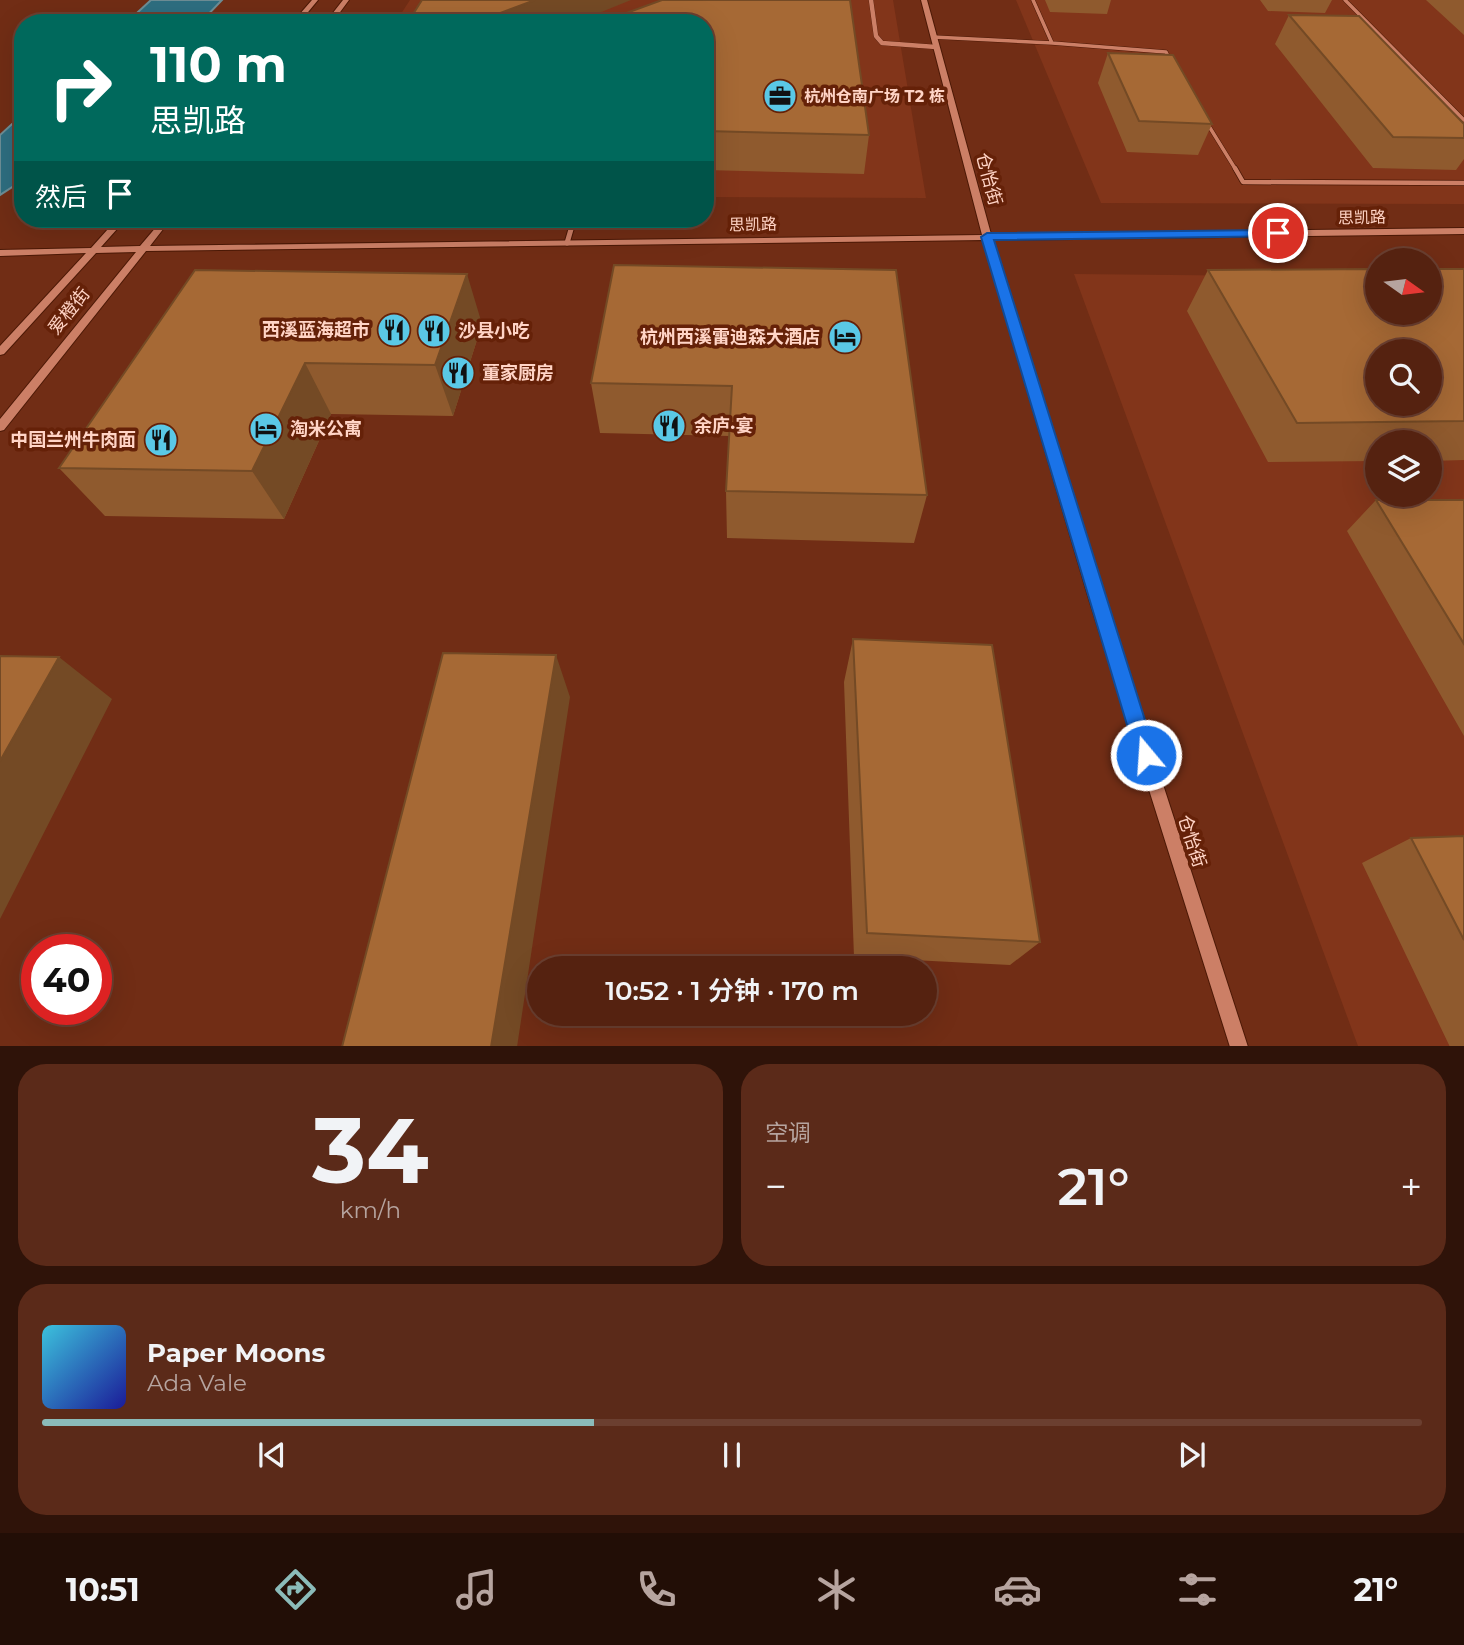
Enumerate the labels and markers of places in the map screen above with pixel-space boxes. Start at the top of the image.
office icon: 杭州仓南广场 T2 栋 [761,77,799,115]
place label: 杭州仓南广场 T2 栋 [804,87,945,106]
pin [1248,203,1308,263]
restaurant icon: 西溪蓝海超市 [375,311,413,349]
restaurant icon: 沙县小吃 [415,312,453,350]
hotel icon: 杭州西溪雷迪森大酒店 [826,318,864,356]
place label: 西溪蓝海超市 [262,319,370,341]
place label: 沙县小吃 [458,320,530,342]
place label: 杭州西溪雷迪森大酒店 [640,326,820,348]
restaurant icon: 董家厨房 [439,354,477,392]
place label: 董家厨房 [482,362,554,384]
restaurant icon: 余庐·宴 [650,407,688,445]
hotel icon: 淘米公寓 [247,410,285,448]
place label: 余庐·宴 [694,415,753,437]
place label: 淘米公寓 [290,418,362,440]
restaurant icon: 中国兰州牛肉面 [142,421,180,459]
place label: 中国兰州牛肉面 [10,429,136,451]

